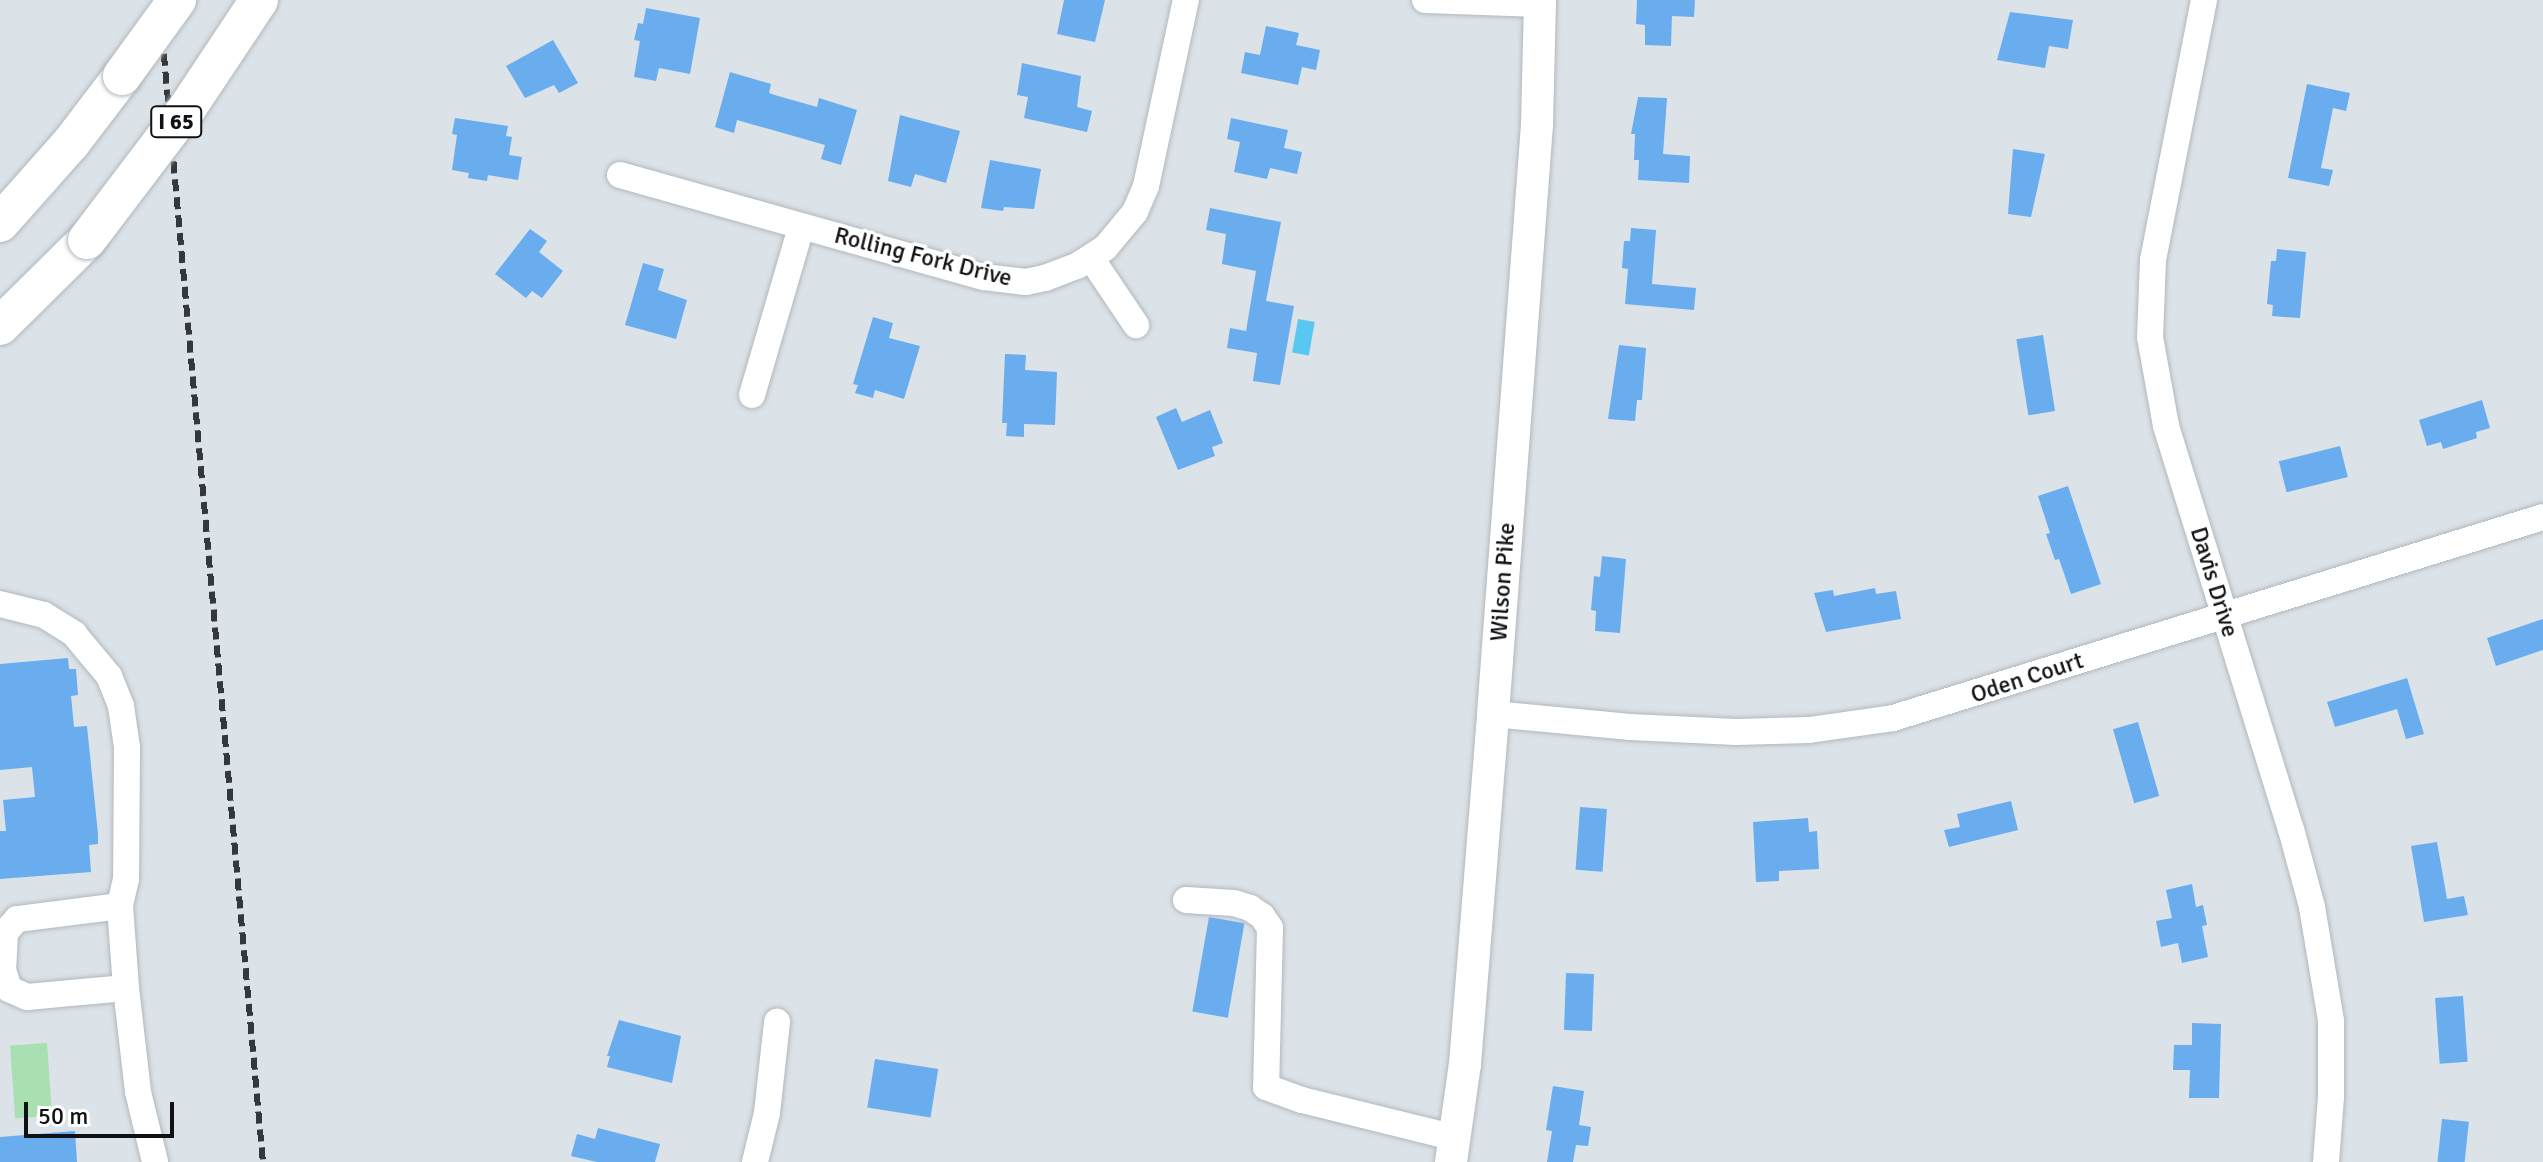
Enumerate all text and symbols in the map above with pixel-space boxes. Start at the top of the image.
road number: I 65 [150,104,202,140]
street label: Rolling Fork Drive [831,221,1015,293]
street label: Wilson Pike [1484,522,1522,642]
street label: Davis Drive [2184,523,2244,641]
street label: Oden Court [1967,646,2087,710]
scale bar [28,1086,178,1136]
text: 50 m [38,1101,88,1131]

